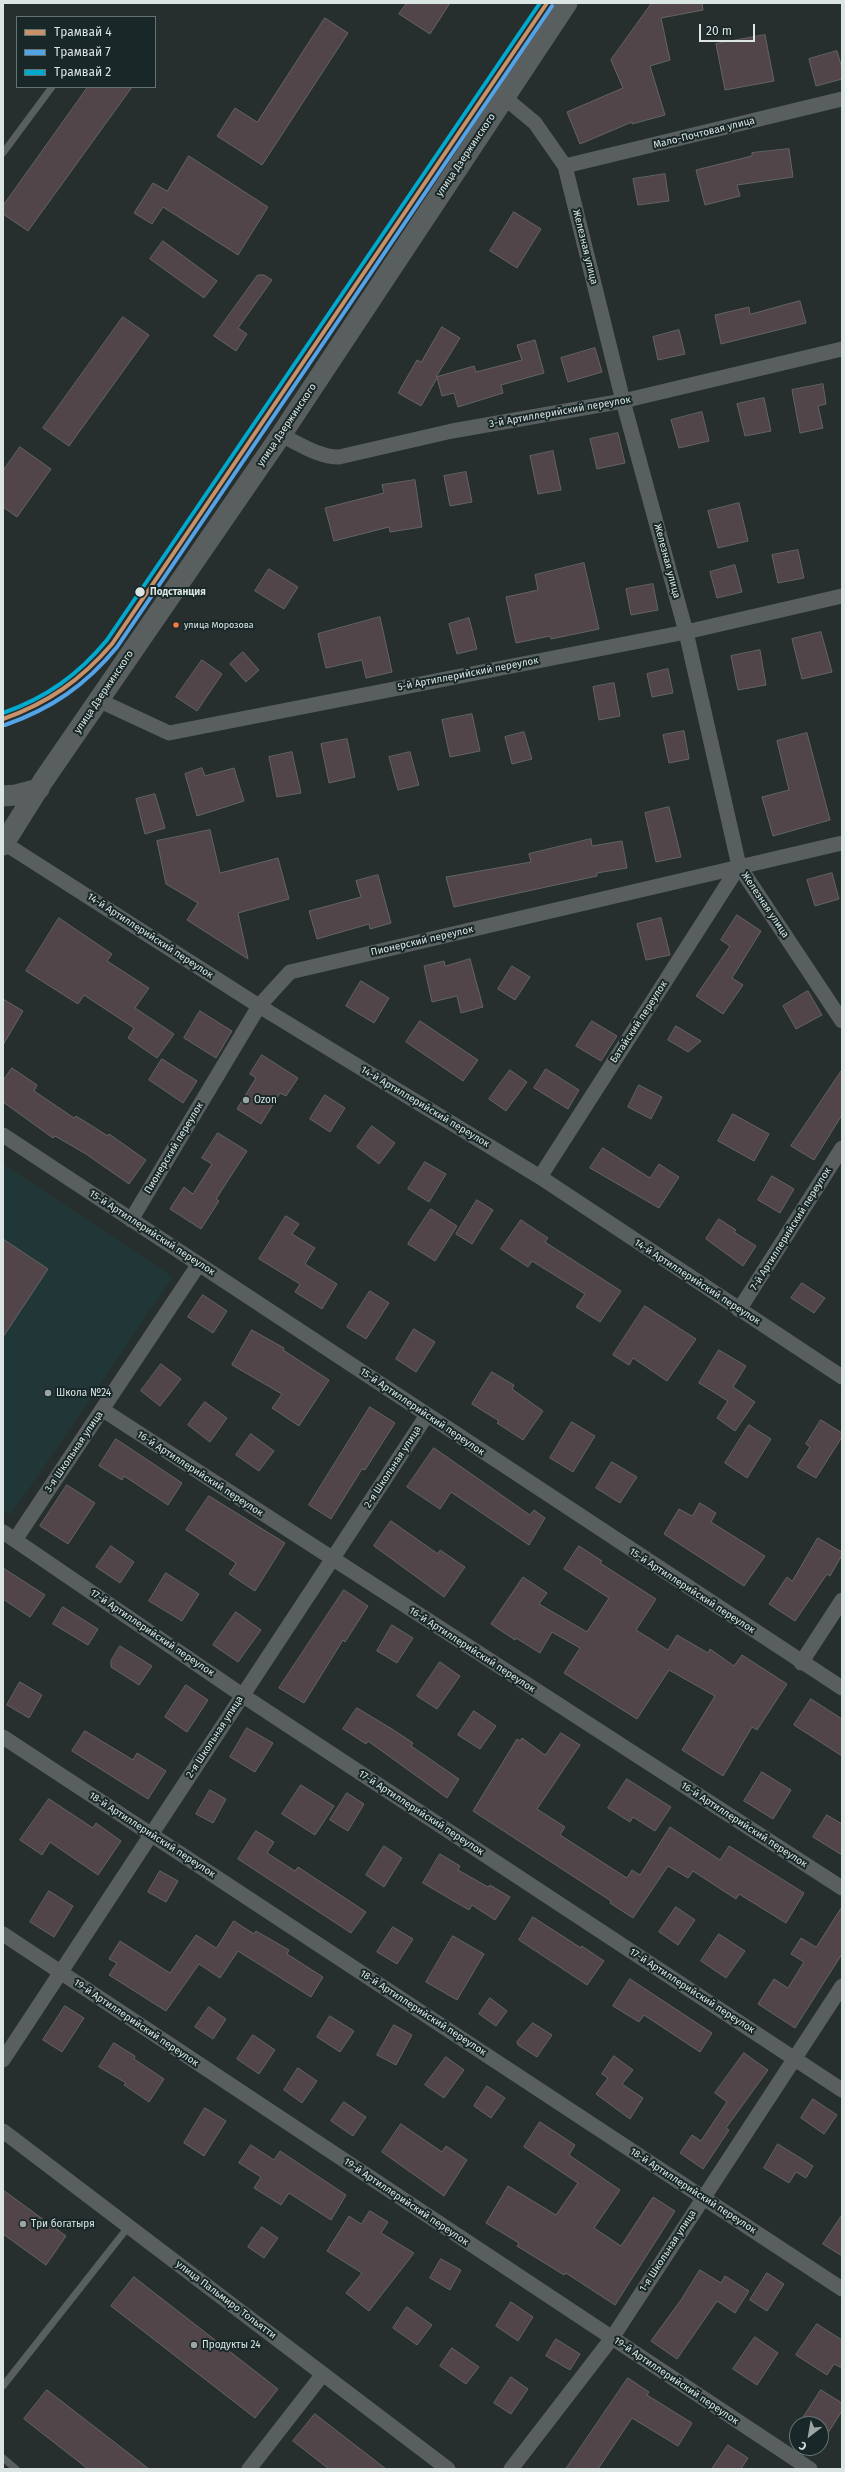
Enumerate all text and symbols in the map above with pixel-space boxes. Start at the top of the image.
legend [16,16,156,88]
scale bar [701,16,757,42]
text: 20 m [706,24,732,38]
text: Трамвай 4 [54,25,112,39]
text: Трамвай 7 [54,45,111,59]
text: Трамвай 2 [54,65,111,79]
street label: улица Дзержинского [434,111,498,199]
street label: Мало-Почтовая улица [652,115,756,151]
street label: Железная улица [570,208,600,286]
street label: улица Дзержинского [255,381,319,469]
street label: 3-й Артиллерийский переулок [488,394,632,430]
street label: Железная улица [651,522,683,600]
marker: Подстанция [133,585,147,599]
place label: Подстанция [150,586,206,598]
marker: улица Морозова [171,620,181,630]
place label: улица Морозова [184,620,254,630]
street label: улица Дзержинского [72,648,136,736]
street label: 5-й Артиллерийский переулок [396,654,540,694]
street label: Железная улица [739,870,791,940]
street label: 14-й Артиллерийский переулок [85,891,215,981]
street label: Пионерский переулок [370,923,474,959]
street label: Батайский переулок [608,979,670,1065]
street label: 14-й Артиллерийский переулок [358,1064,492,1150]
place label: Ozon [254,1094,277,1106]
marker: Ozon [241,1095,251,1105]
street label: Пионерский переулок [142,1100,206,1196]
street label: 7-й Артиллерийский переулок [748,1165,834,1293]
street label: 15-й Артиллерийский переулок [87,1188,217,1278]
street label: 14-й Артиллерийский переулок [632,1237,762,1327]
street label: 15-й Артиллерийский переулок [357,1366,487,1458]
place label: Школа №24 [56,1387,111,1399]
marker: Школа №24 [43,1388,53,1398]
street label: 3-я Школьная улица [42,1409,106,1495]
street label: 2-я Школьная улица [362,1424,424,1510]
street label: 16-й Артиллерийский переулок [135,1429,265,1519]
street label: 15-й Артиллерийский переулок [627,1546,757,1636]
street label: 17-й Артиллерийский переулок [88,1587,216,1679]
street label: 16-й Артиллерийский переулок [407,1605,537,1695]
street label: 2-я Школьная улица [184,1694,246,1780]
street label: 17-й Артиллерийский переулок [356,1768,486,1858]
street label: 16-й Артиллерийский переулок [679,1780,809,1870]
street label: 18-й Артиллерийский переулок [87,1790,217,1880]
street label: 17-й Артиллерийский переулок [627,1946,757,2036]
street label: 18-й Артиллерийский переулок [358,1968,488,2058]
street label: 19-й Артиллерийский переулок [71,1977,201,2069]
street label: 18-й Артиллерийский переулок [628,2146,758,2236]
street label: 19-й Артиллерийский переулок [341,2156,471,2248]
street label: 1-я Школьная улица [637,2208,699,2294]
place label: Три богатыря [31,2218,95,2230]
marker: Три богатыря [18,2219,28,2229]
street label: улица Пальмиро Тольятти [173,2258,279,2342]
street label: 19-й Артиллерийский переулок [611,2335,741,2427]
place label: Продукты 24 [202,2339,261,2351]
marker: Продукты 24 [189,2340,199,2350]
north arrow [789,2416,829,2456]
text: С [797,2439,809,2453]

